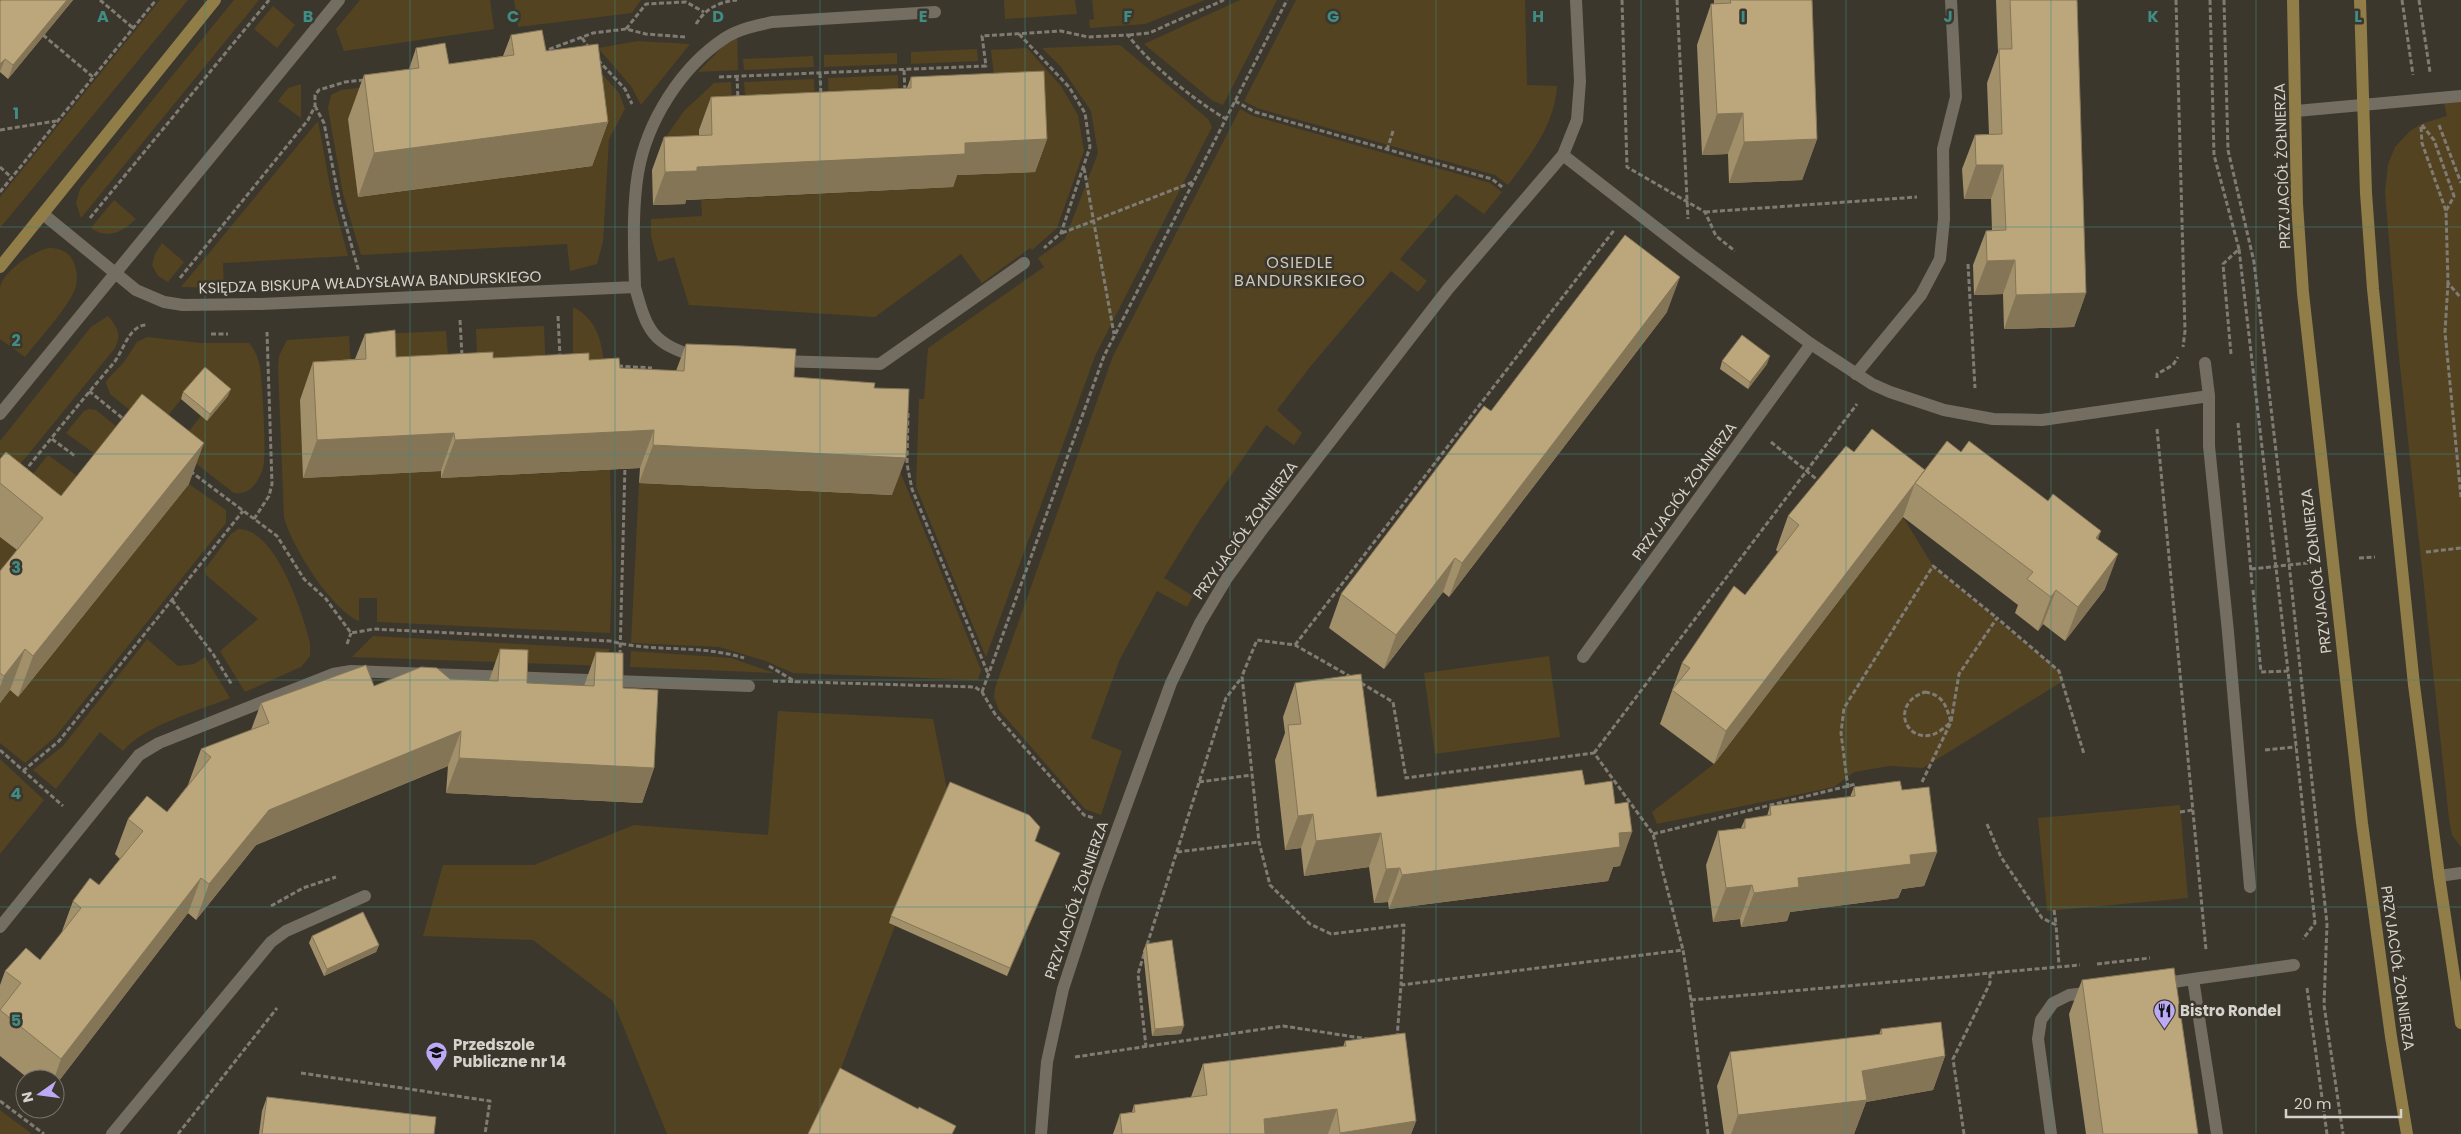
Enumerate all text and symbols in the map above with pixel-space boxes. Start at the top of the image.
text: A [97,5,109,28]
text: B [303,5,313,28]
text: C [507,5,519,28]
text: D [712,5,724,28]
text: E [919,5,927,28]
text: F [1124,5,1133,28]
text: G [1327,5,1339,28]
text: H [1532,5,1544,28]
text: I [1741,5,1745,28]
text: J [1943,5,1953,28]
text: K [2147,5,2159,28]
text: L [2354,5,2362,28]
street label: PRZYJACIÓŁ ŻOŁNIERZA [2269,83,2295,249]
text: 1 [13,102,19,125]
district label: OSIEDLE BANDURSKIEGO [1234,251,1366,292]
street label: KSIĘDZA BISKUPA WŁADYSŁAWA BANDURSKIEGO [198,266,542,298]
text: 2 [11,329,21,352]
street label: PRZYJACIÓŁ ŻOŁNIERZA [1627,418,1741,564]
street label: PRZYJACIÓŁ ŻOŁNIERZA [1188,457,1302,603]
street label: PRZYJACIÓŁ ŻOŁNIERZA [2295,487,2337,655]
text: 3 [11,556,21,579]
text: 4 [11,782,22,805]
street label: PRZYJACIÓŁ ŻOŁNIERZA [1039,818,1113,982]
street label: PRZYJACIÓŁ ŻOŁNIERZA [2376,884,2420,1052]
restaurant icon: Bistro Rondel [2152,998,2176,1029]
place label: Bistro Rondel [2180,1000,2281,1021]
text: 5 [11,1009,21,1032]
place label: Przedszole Publiczne nr 14 [453,1034,566,1072]
school or university icon: Przedszole Publiczne nr 14 [425,1041,449,1072]
north arrow [15,1069,65,1119]
scale bar [2286,1086,2401,1118]
text: N [16,1090,38,1105]
text: 20 m [2294,1093,2332,1114]

